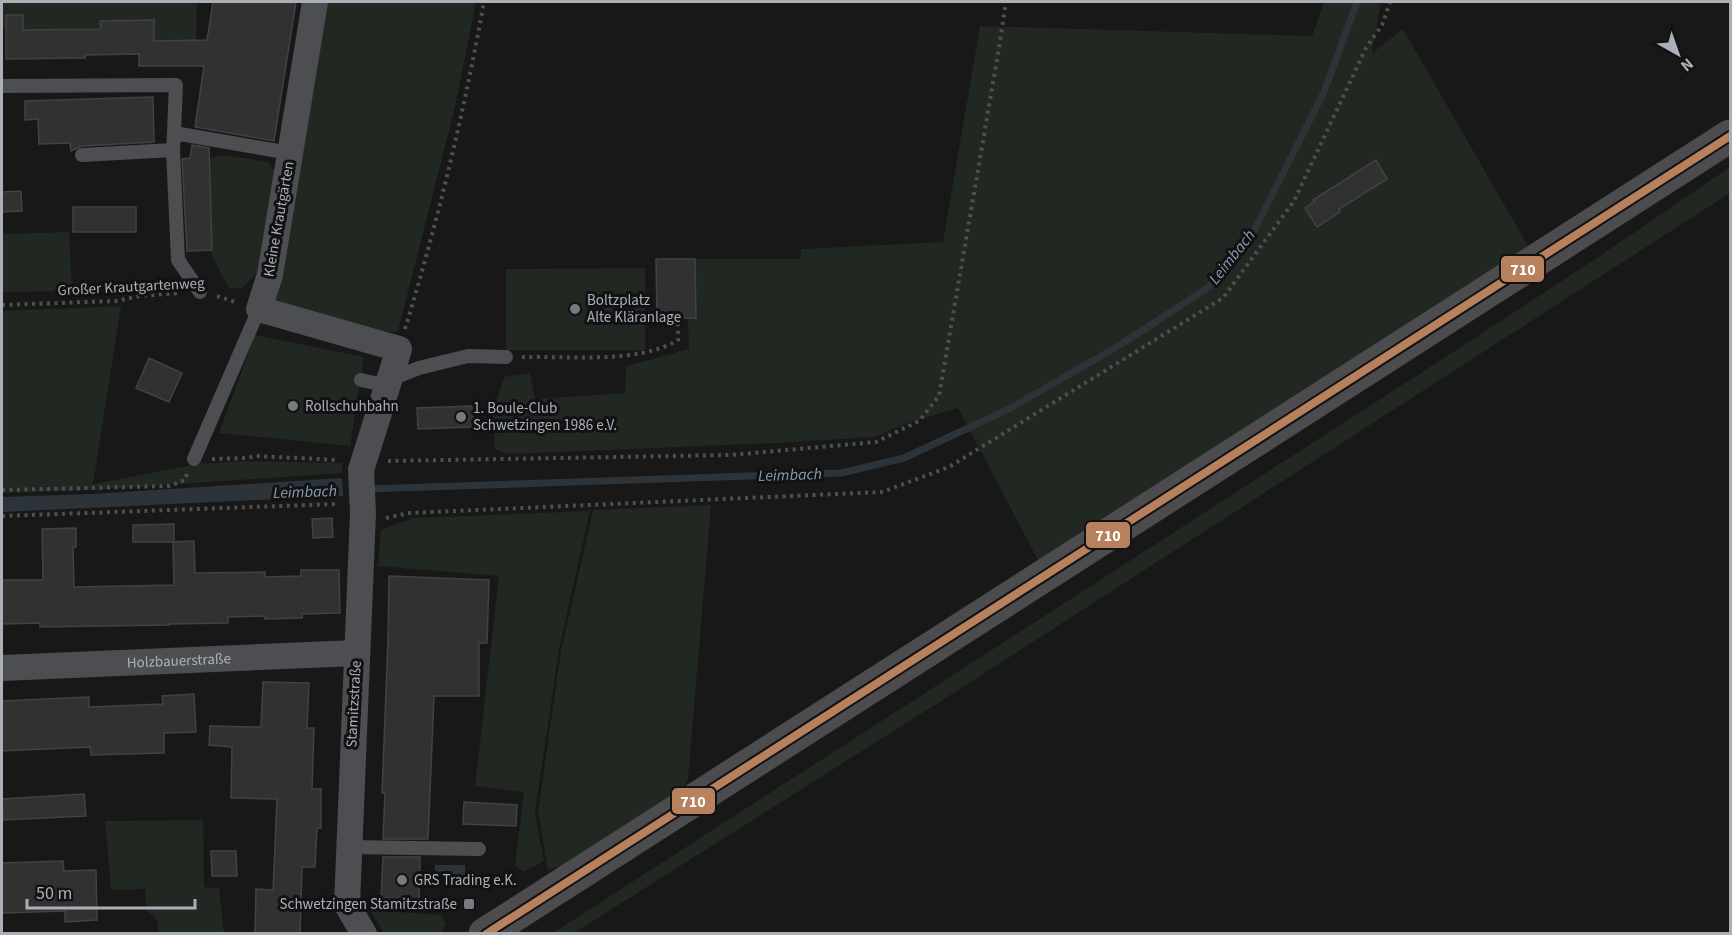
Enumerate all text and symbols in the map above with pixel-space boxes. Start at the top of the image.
north arrow [1648,24,1708,84]
text: N [1676,53,1698,77]
street label: Kleine Krautgärten [258,160,300,278]
water label: Leimbach [1204,225,1260,289]
line badge: 710 [1500,255,1545,283]
text: 710 [1510,259,1536,281]
street label: Großer Krautgartenweg [57,273,205,301]
place label: Boltzplatz Alte Kläranlage [587,290,681,328]
marker: Boltzplatz Alte Kläranlage [568,302,582,316]
place label: Rollschuhbahn [305,396,399,417]
place label: 1. Boule-Club Schwetzingen 1986 e.V. [473,398,617,436]
marker: Rollschuhbahn [286,399,300,413]
marker: 1. Boule-Club Schwetzingen 1986 e.V. [454,410,468,424]
water label: Leimbach [758,463,822,487]
water label: Leimbach [273,480,337,504]
line badge: 710 [1085,521,1131,549]
text: 710 [1095,525,1121,547]
street label: Holzbauerstraße [126,648,231,673]
street label: Stamitzstraße [341,660,367,748]
line badge: 710 [671,787,716,815]
text: 710 [680,791,706,813]
place label: GRS Trading e.K. [414,870,517,891]
scale bar [27,872,195,910]
marker: GRS Trading e.K. [395,873,409,887]
text: 50 m [36,881,72,906]
place label: Schwetzingen Stamitzstraße [280,894,457,915]
marker: Schwetzingen Stamitzstraße [462,897,476,911]

